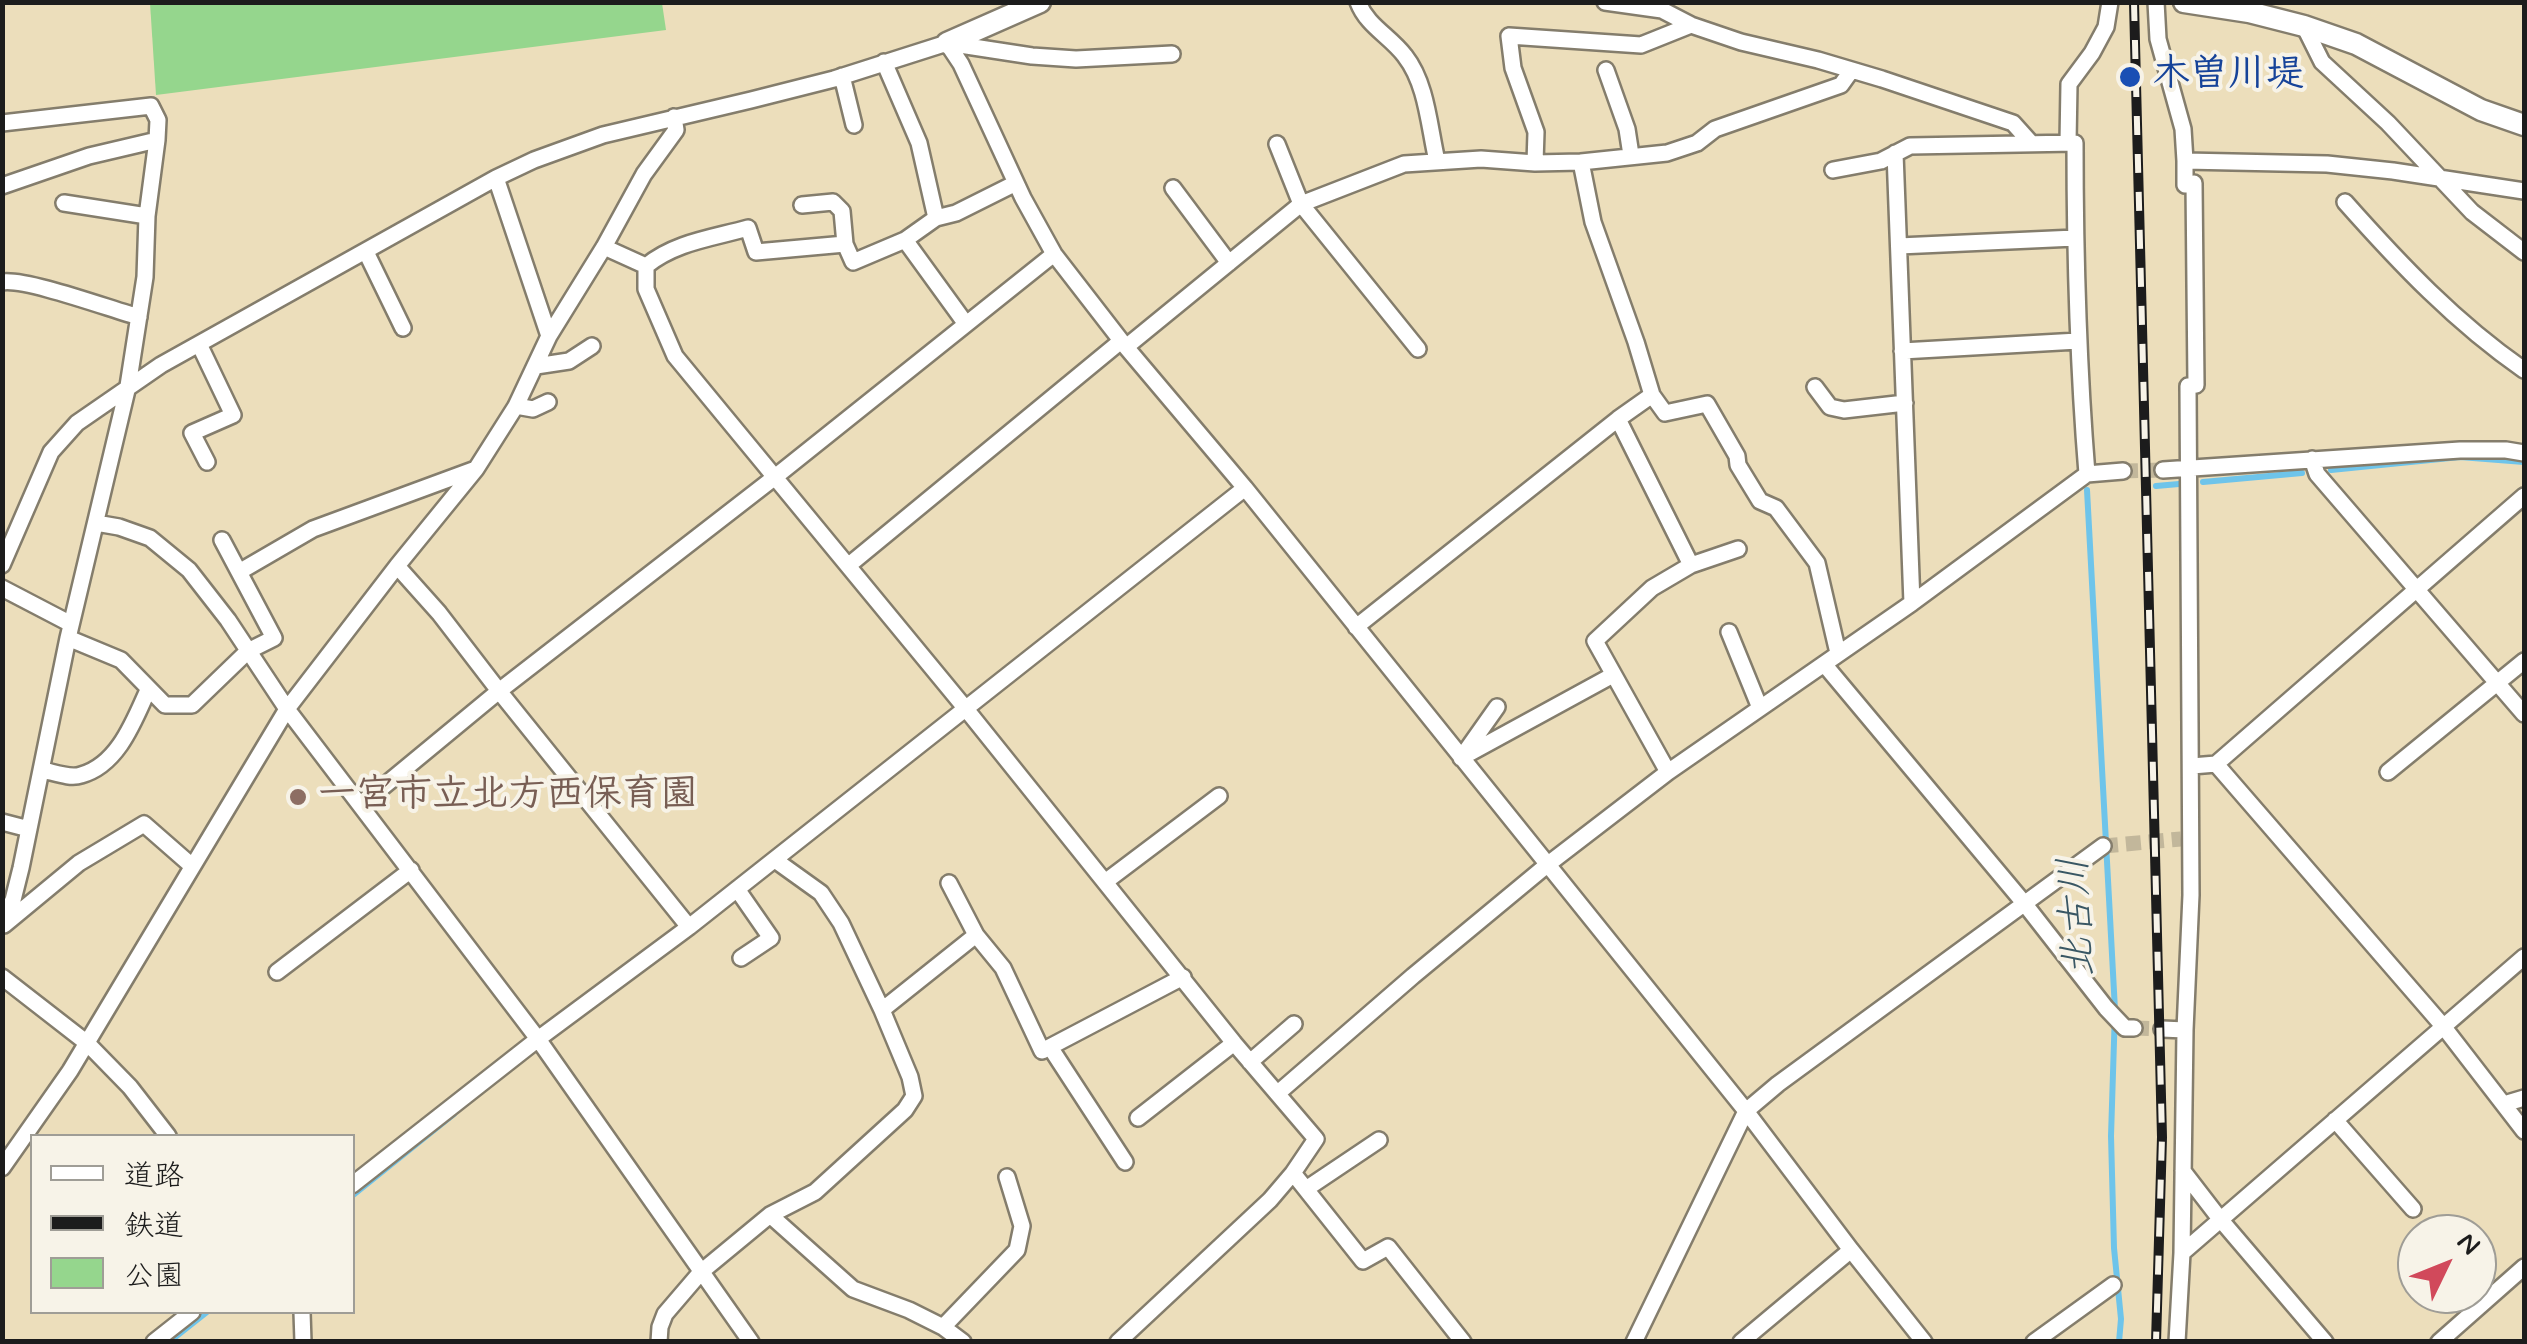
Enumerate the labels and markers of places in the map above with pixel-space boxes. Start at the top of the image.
place label: 木曽川堤 [2152,54,2304,100]
marker: 木曽川堤 [2117,64,2143,90]
place label: 一宮市立北方西保育園 [318,774,698,820]
marker: 一宮市立北方西保育園 [287,786,309,808]

